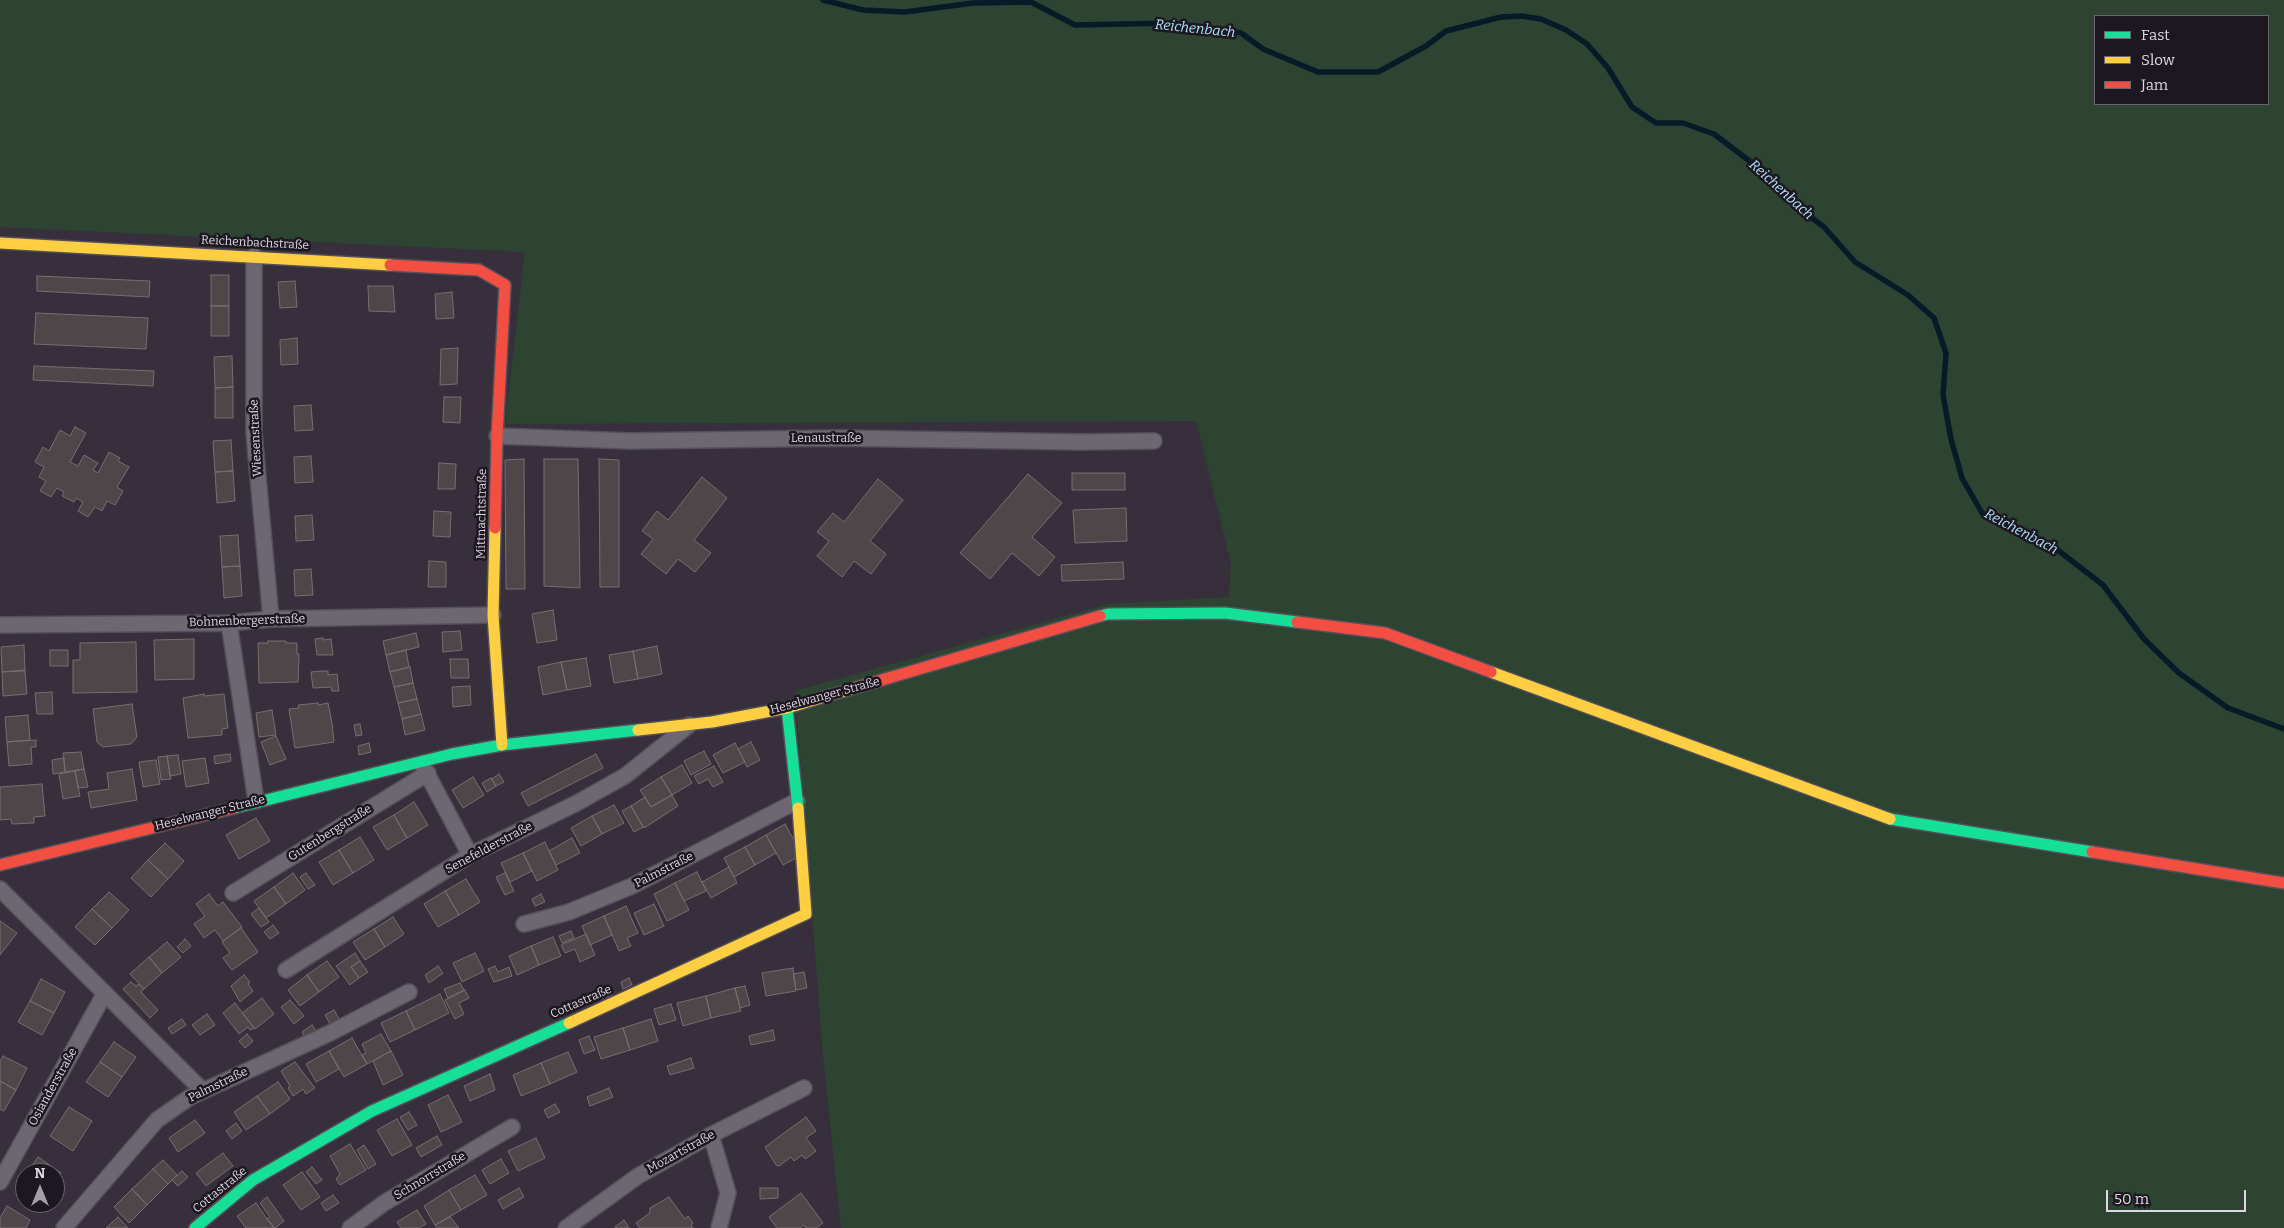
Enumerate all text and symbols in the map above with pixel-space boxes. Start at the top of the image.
legend [2094,15,2269,105]
water label: Reichenbach [1154,16,1236,42]
text: Fast [2141,26,2170,44]
text: Slow [2141,51,2175,69]
text: Jam [2141,76,2168,94]
water label: Reichenbach [1745,157,1817,223]
street label: Reichenbachstraße [201,233,309,253]
street label: Wiesenstraße [247,399,265,477]
street label: Lenaustraße [791,432,861,446]
street label: Mittnachtstraße [474,469,490,559]
water label: Reichenbach [1981,506,2061,558]
street label: Bohnenbergerstraße [189,612,305,630]
street label: Heselwanger Straße [769,674,881,718]
street label: Heselwanger Straße [153,792,267,834]
street label: Gutenbergstraße [286,802,374,864]
street label: Senefelderstraße [443,819,535,877]
street label: Palmstraße [632,849,696,891]
street label: Cottastraße [548,982,614,1022]
street label: Osianderstraße [26,1046,80,1128]
street label: Palmstraße [186,1064,250,1106]
street label: Mozartstraße [645,1128,717,1176]
street label: Schnorrstraße [392,1149,468,1203]
north arrow [15,1163,65,1213]
street label: Cottastraße [190,1164,250,1216]
text: N [35,1165,45,1182]
scale bar [2109,1180,2249,1212]
text: 50 m [2114,1190,2149,1208]

